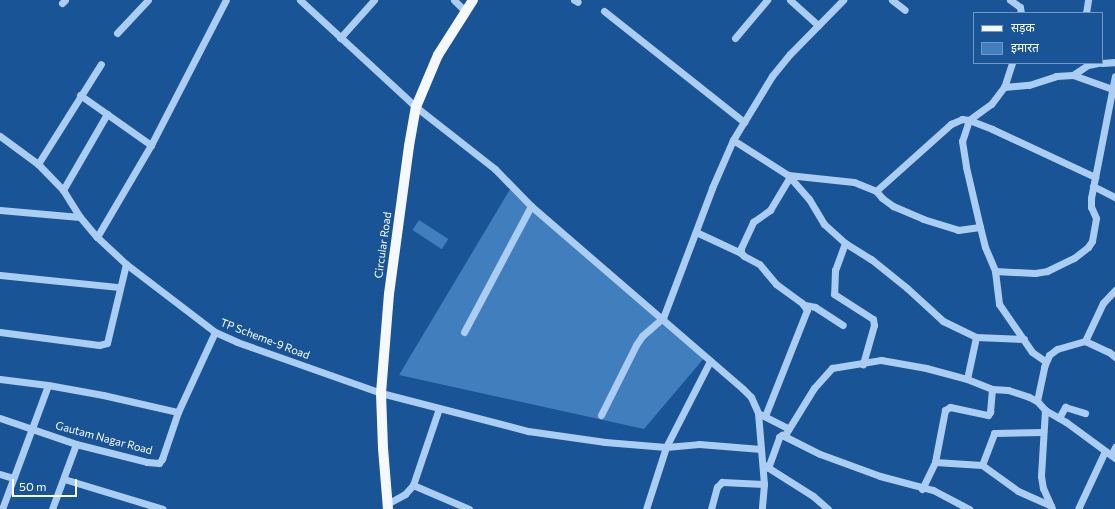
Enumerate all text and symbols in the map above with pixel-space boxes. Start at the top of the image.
legend [973,12,1103,64]
text: सड़क [1011,20,1035,34]
text: इमारत [1011,40,1039,54]
street label: Circular Road [372,211,394,279]
street label: TP Scheme-9 Road [218,316,312,362]
street label: Gautam Nagar Road [54,419,154,457]
scale bar [14,471,79,497]
text: 50 m [19,479,47,493]

